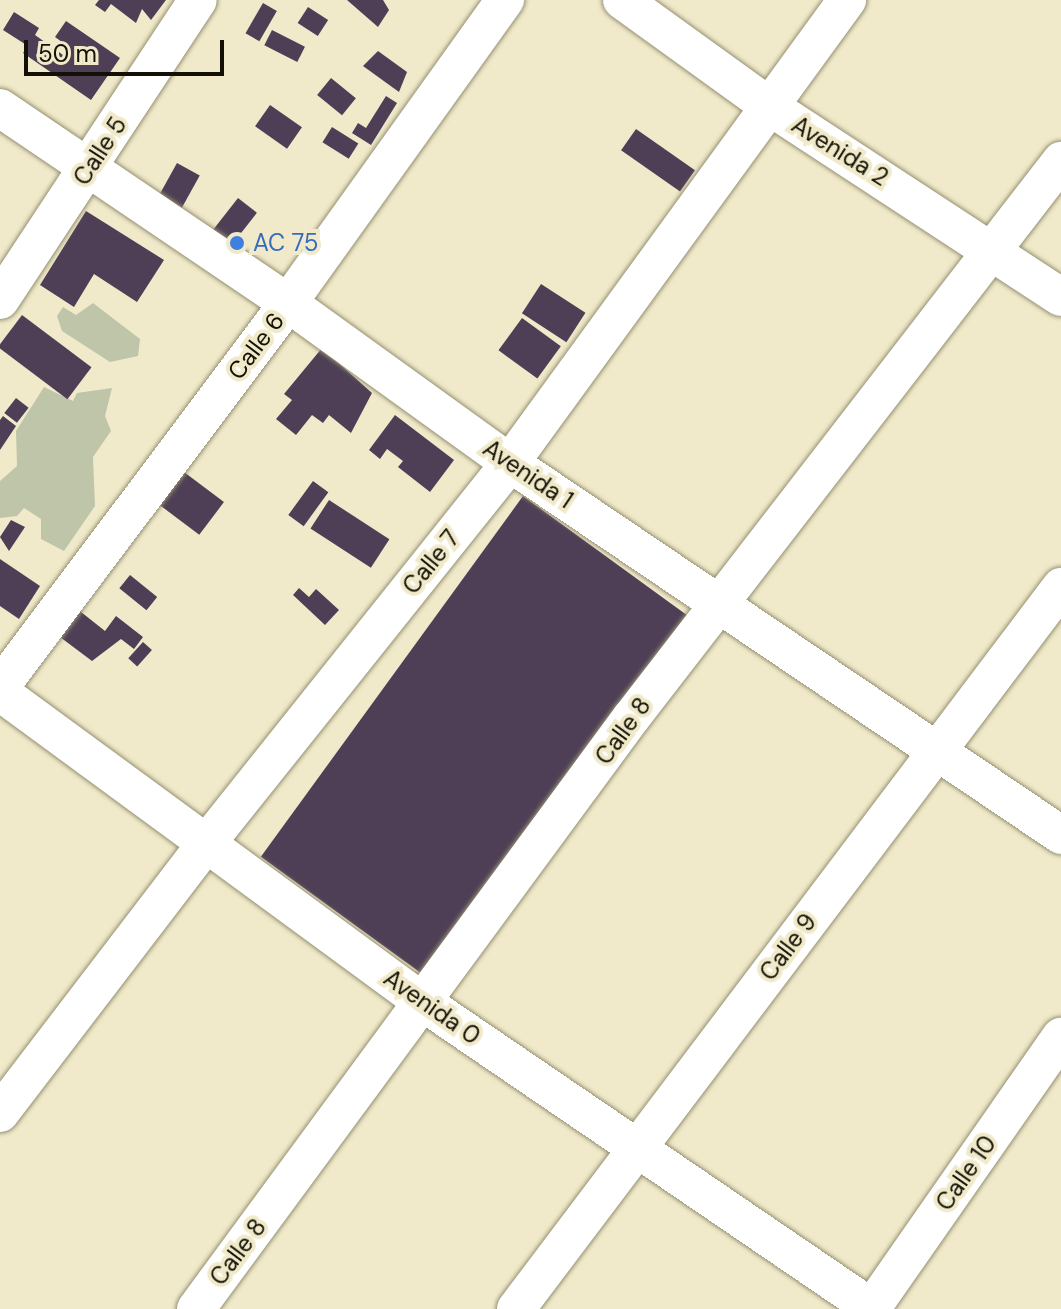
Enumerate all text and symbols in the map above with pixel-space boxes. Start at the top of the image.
scale bar [28,24,228,74]
text: 50 m [38,38,97,69]
street label: Avenida 2 [786,110,894,192]
street label: Calle 5 [67,111,133,191]
place label: AC 75 [253,229,318,257]
marker: AC 75 [228,234,246,252]
street label: Calle 6 [222,307,290,385]
street label: Avenida 1 [478,434,578,514]
street label: Calle 7 [397,524,465,600]
street label: Calle 8 [589,692,657,770]
street label: Calle 9 [754,908,822,986]
street label: Avenida 0 [378,963,486,1051]
street label: Calle 10 [930,1130,1002,1216]
street label: Calle 8 [204,1213,272,1291]

